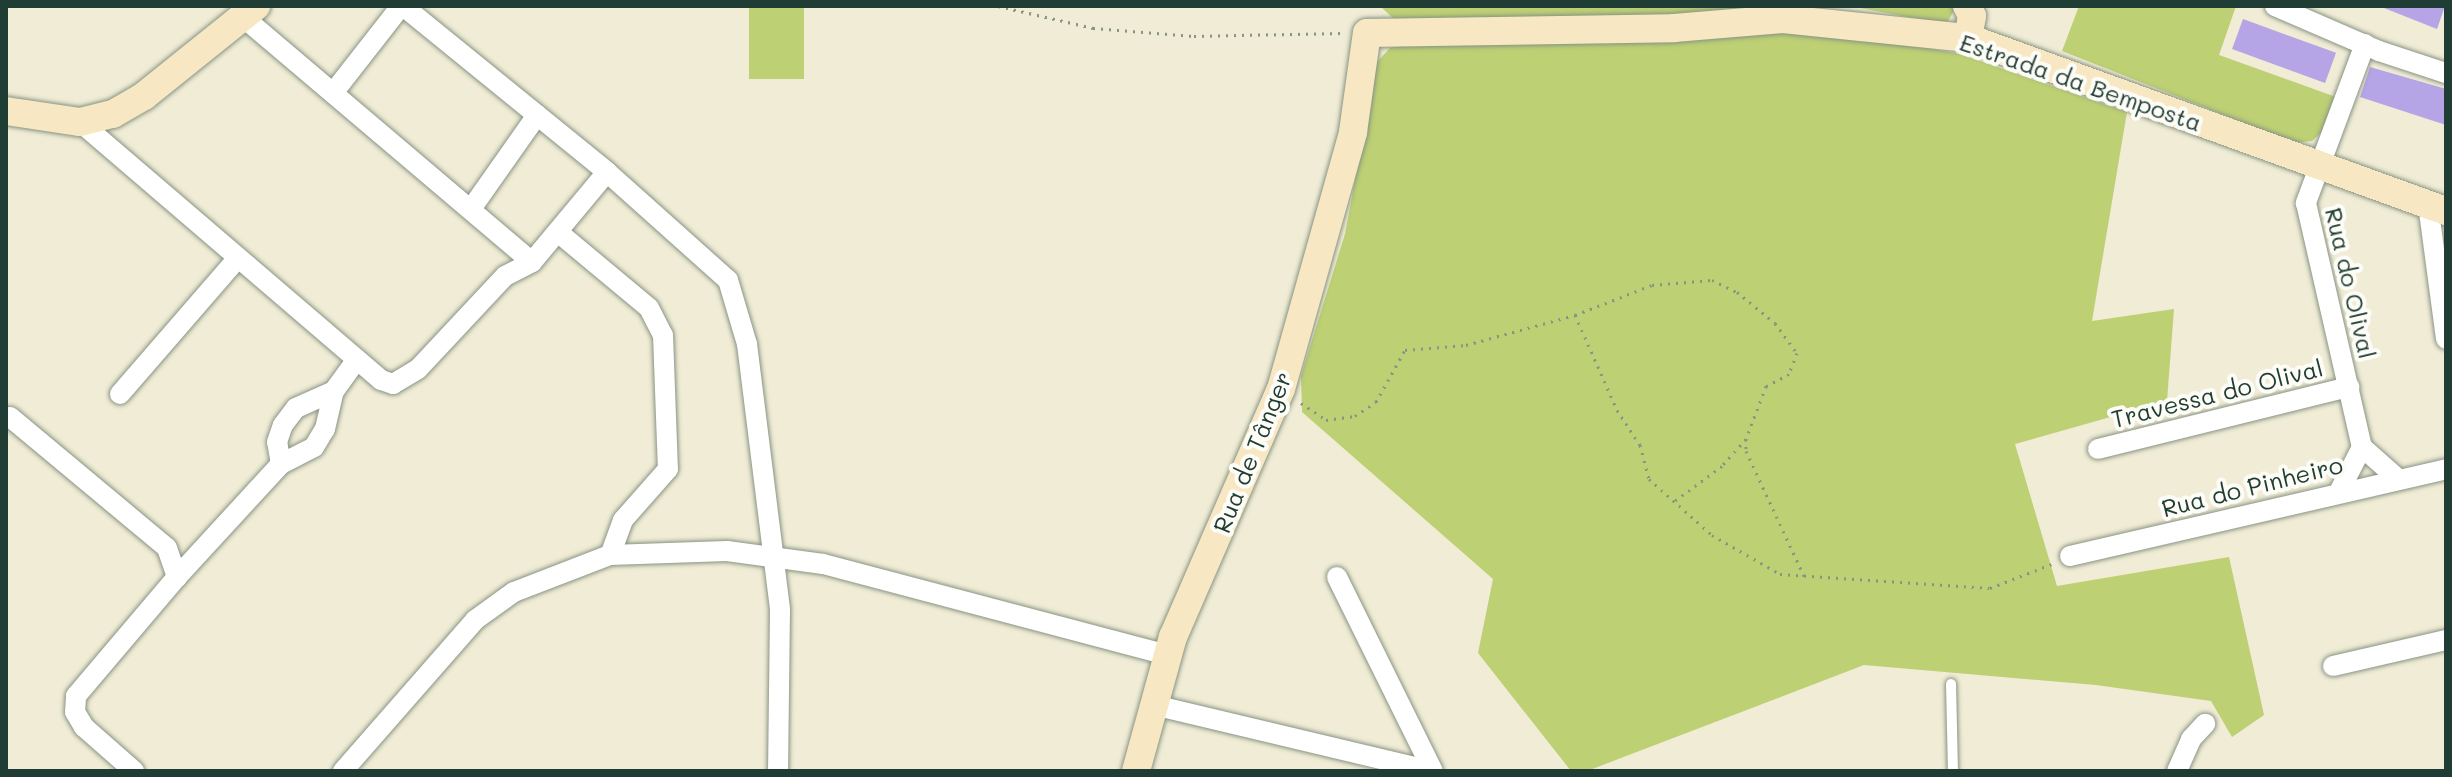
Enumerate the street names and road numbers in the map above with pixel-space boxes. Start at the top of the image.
street label: Estrada da Bemposta [1956,27,2206,137]
street label: Rua do Olival [2320,205,2382,361]
street label: Travessa do Olival [2108,353,2326,433]
street label: Rua de Tânger [1207,367,1297,537]
street label: Rua do Pinheiro [2158,450,2346,522]

